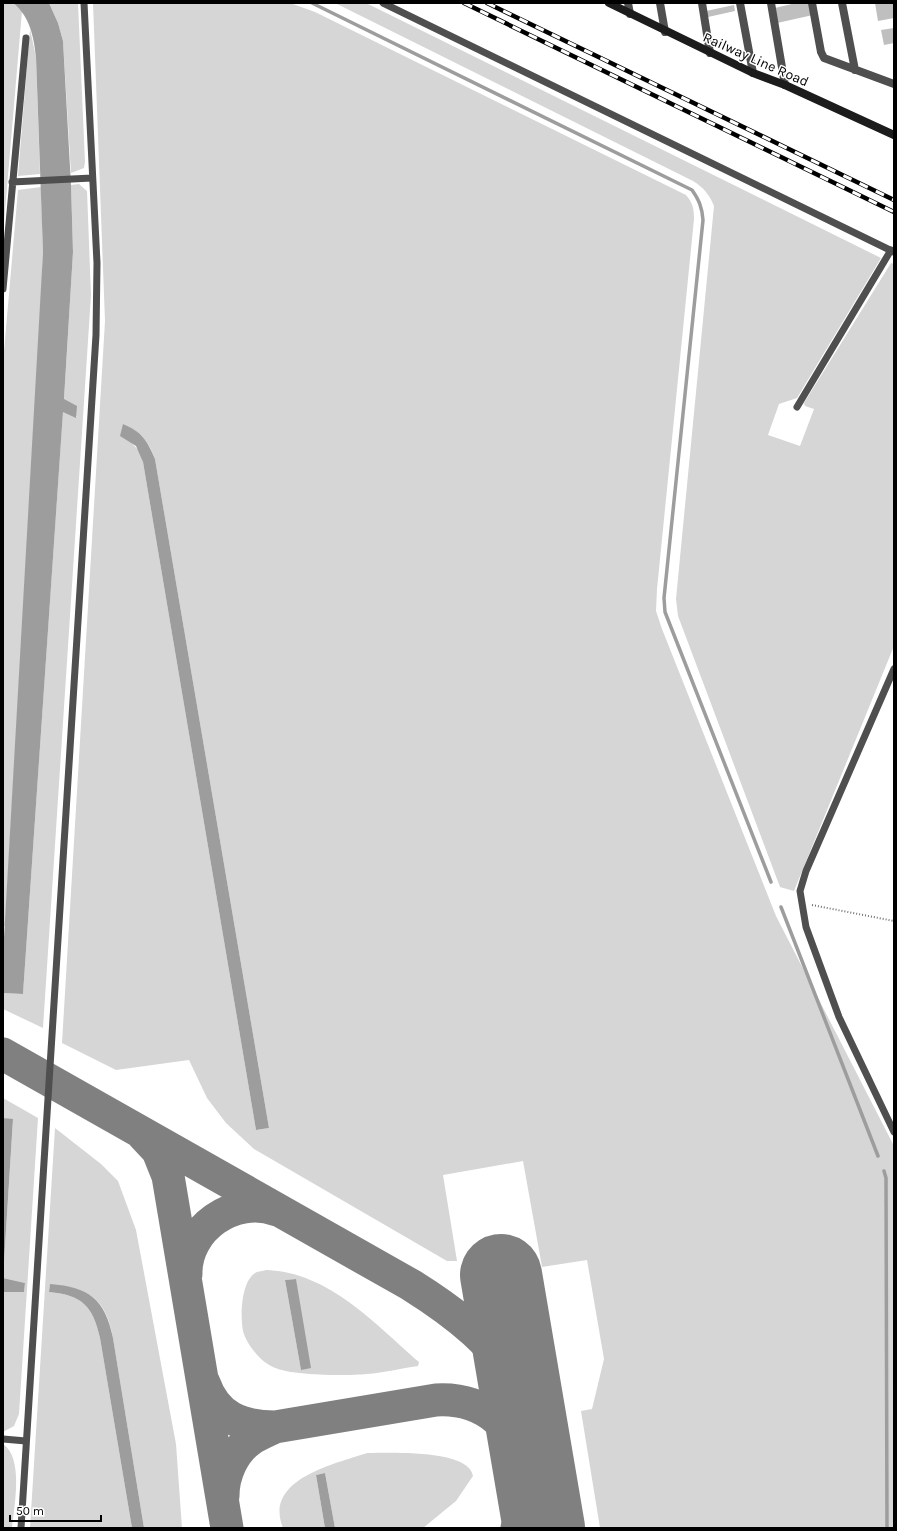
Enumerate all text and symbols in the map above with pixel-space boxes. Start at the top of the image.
street label: Railway Line Road [700,29,811,90]
scale bar [10,1497,101,1523]
text: 50 m [16,1504,44,1518]

